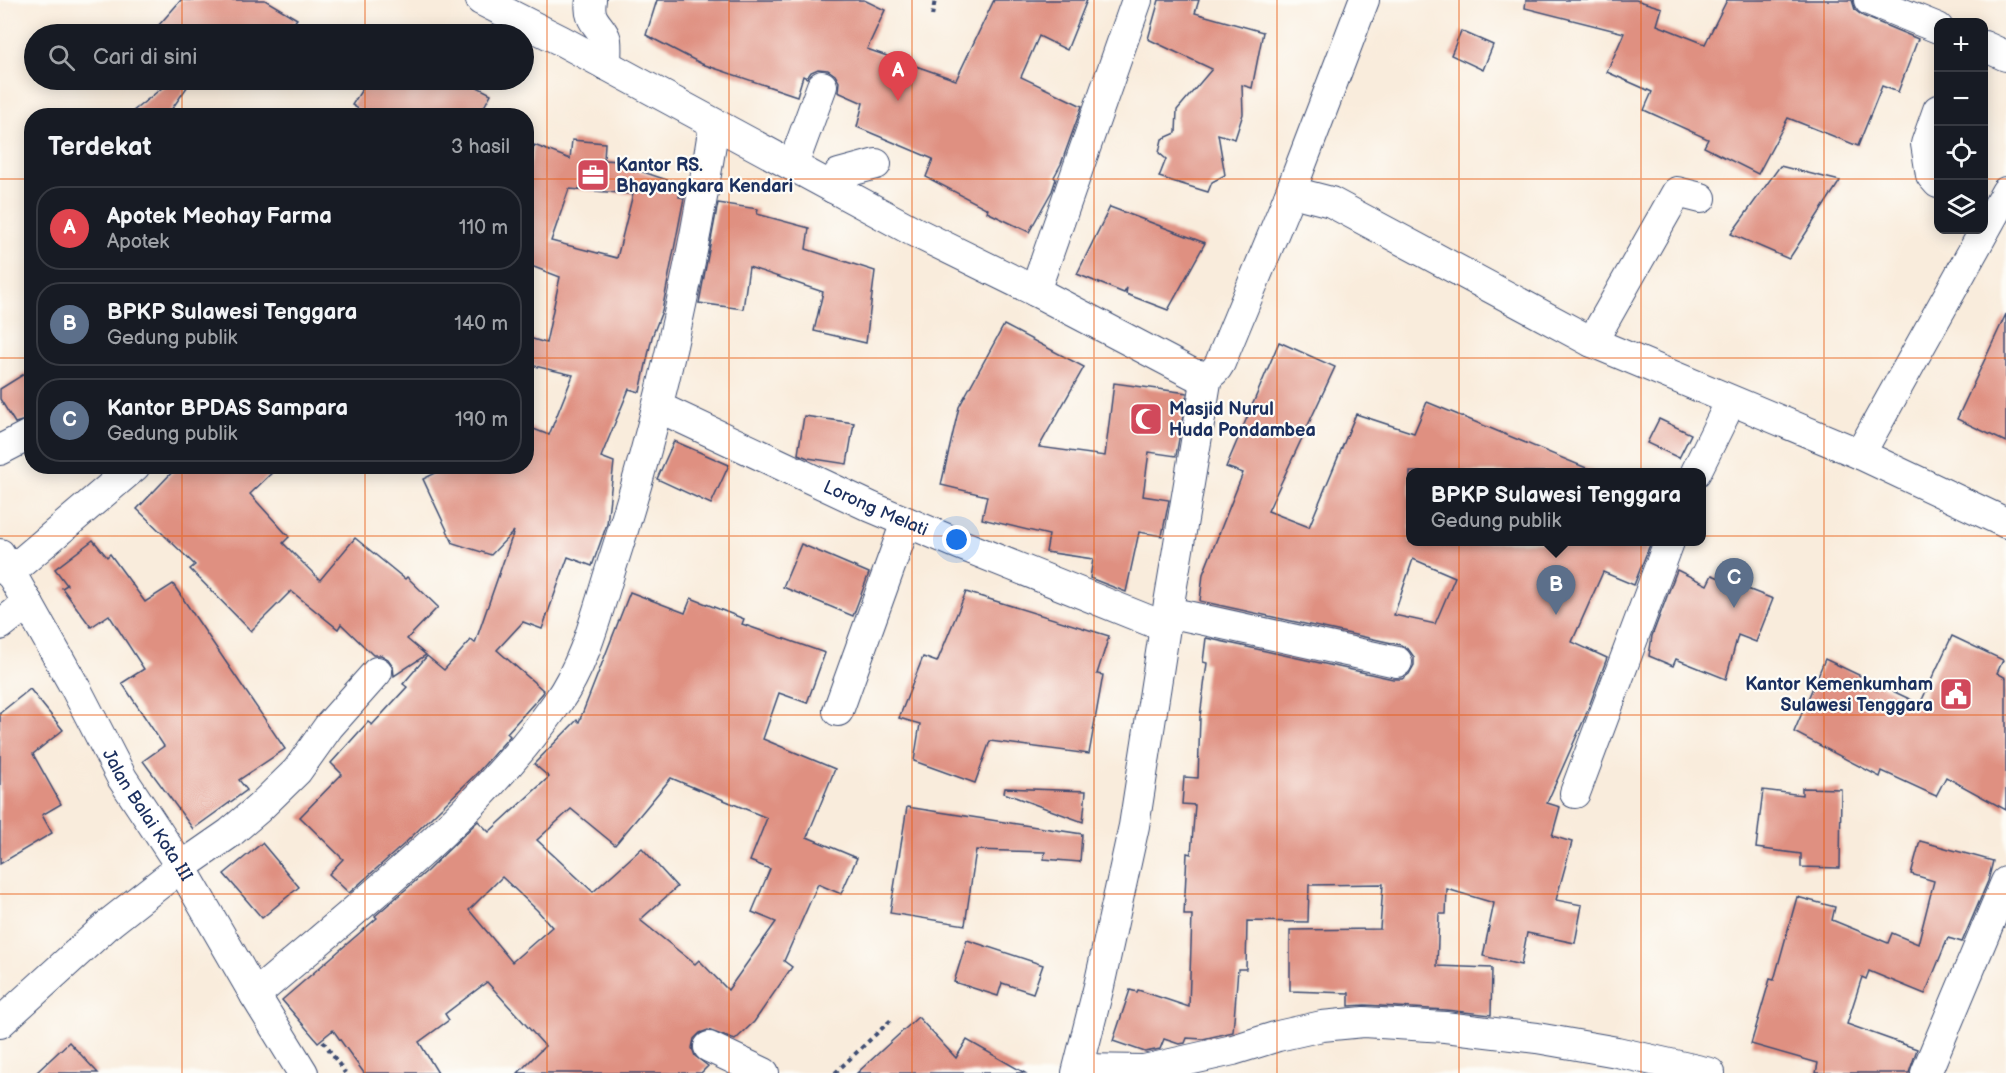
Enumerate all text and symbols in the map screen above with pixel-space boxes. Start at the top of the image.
map controls [1934,18,1988,234]
button: + [1934,18,1988,72]
search box [24,24,534,90]
icon: search [45,41,78,74]
text: Cari di sini [93,44,197,71]
pin: A [878,51,918,101]
button: − [1934,72,1988,126]
button: locate [1934,126,1988,180]
text: Terdekat [48,132,151,163]
text: 3 hasil [451,135,510,159]
place label: Kantor RS. Bhayangkara Kendari [616,155,793,197]
office icon: Kantor RS. Bhayangkara Kendari [575,157,611,193]
button: layers [1934,180,1988,234]
text: Apotek Meohay Farma [107,203,332,230]
text: A [63,216,76,240]
text: 110 m [459,216,508,240]
text: Apotek [107,230,169,254]
text: BPKP Sulawesi Tenggara [107,299,357,326]
text: B [62,312,77,336]
text: 140 m [454,312,508,336]
text: Gedung publik [107,326,237,350]
text: Kantor BPDAS Sampara [107,395,348,422]
place label: Masjid Nurul Huda Pondambea [1169,399,1316,441]
mosque icon: Masjid Nurul Huda Pondambea [1128,401,1164,437]
text: C [62,408,77,432]
text: 190 m [455,408,508,432]
text: Gedung publik [107,422,237,446]
popup [1406,468,1706,546]
street label: Lorong Melati [820,476,931,541]
text: BPKP Sulawesi Tenggara [1431,482,1681,509]
text: Gedung publik [1431,509,1561,533]
your location [942,525,971,554]
pin: C [1714,558,1754,608]
pin: B [1536,566,1576,615]
place label: Kantor Kemenkumham Sulawesi Tenggara [1745,674,1933,716]
public building icon: Kantor Kemenkumham Sulawesi Tenggara [1938,676,1974,712]
street label: Jalan Balai Kota III [98,746,197,885]

